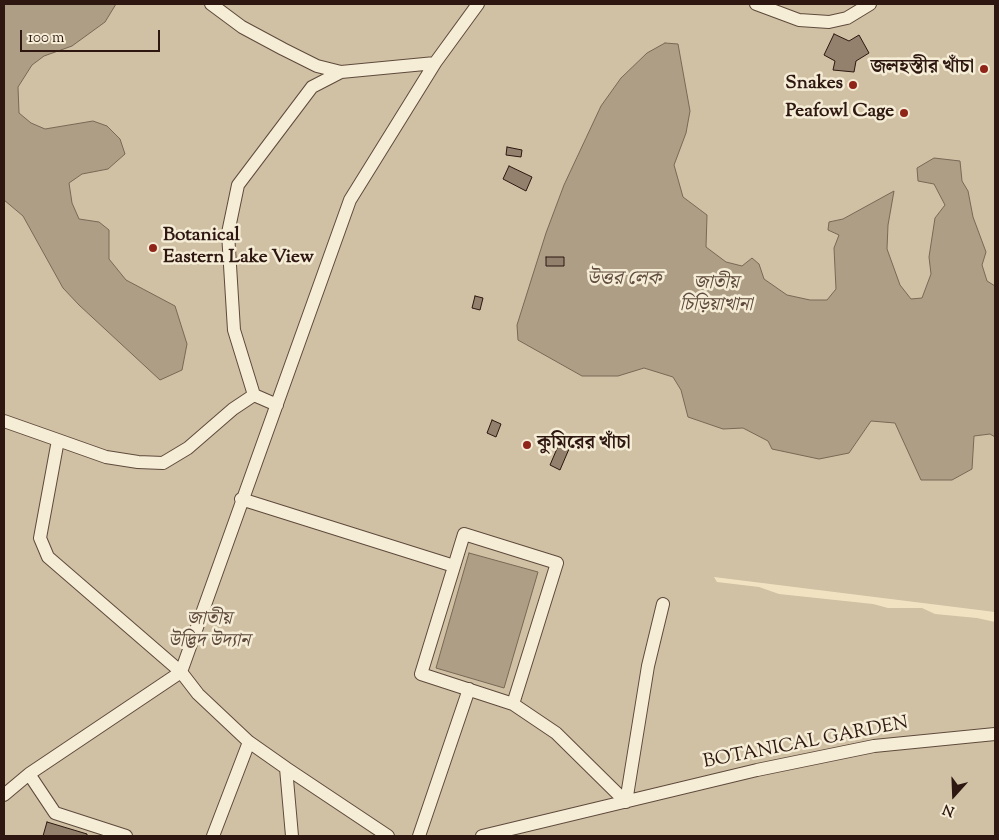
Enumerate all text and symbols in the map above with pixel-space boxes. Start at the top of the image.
scale bar [22,20,162,52]
text: 100 m [28,28,64,49]
place label: জলহস্তীর খাঁচা [870,58,974,80]
marker: জলহস্তীর খাঁচা [978,63,990,75]
place label: Snakes [785,74,843,96]
marker: Snakes [847,79,859,91]
place label: Peafowl Cage [785,102,894,124]
marker: Peafowl Cage [898,107,910,119]
place label: Botanical Eastern Lake View [163,226,314,270]
marker: Botanical Eastern Lake View [147,242,159,254]
water label: উত্তর লেক [587,269,661,293]
park label: জাতীয় চিড়িয়াখানা [680,274,752,318]
place label: কুমিরের খাঁচা [537,434,631,456]
marker: কুমিরের খাঁচা [521,439,533,451]
park label: জাতীয় উদ্ভিদ উদ্যান [168,610,250,654]
street label: BOTANICAL GARDEN [702,713,910,775]
north arrow [929,770,979,820]
text: N [940,798,958,820]

